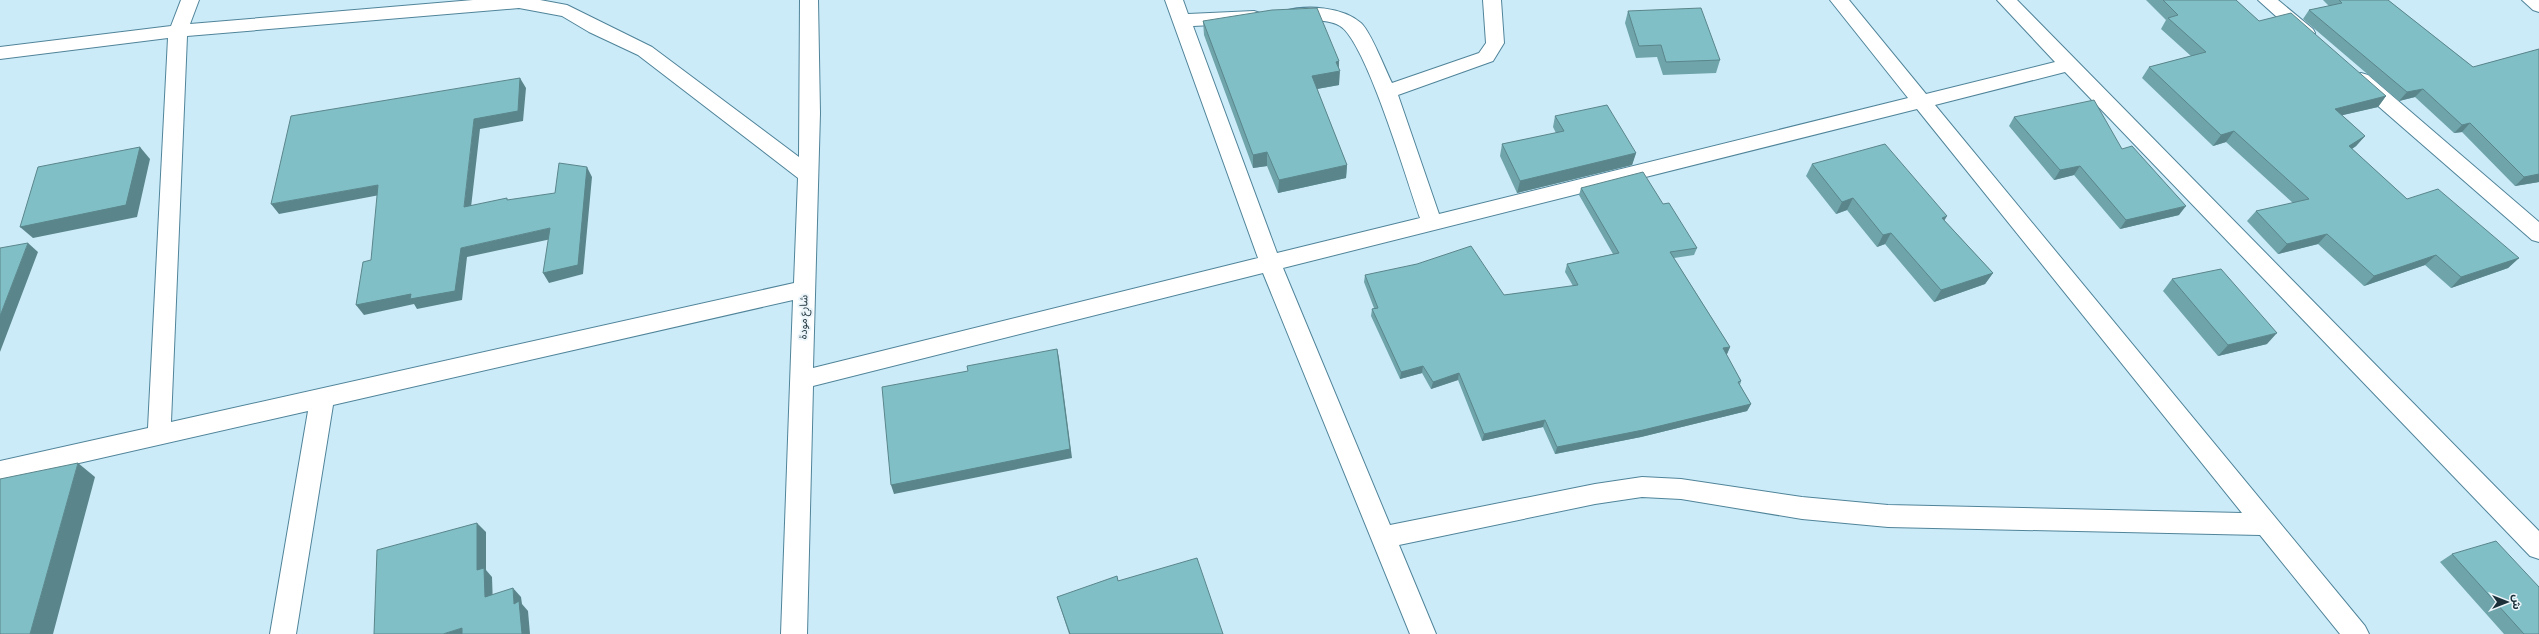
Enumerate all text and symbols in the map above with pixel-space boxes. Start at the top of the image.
street label: شارع مودة [796,294,811,339]
north arrow [2487,582,2527,622]
text: ش [2509,594,2524,610]

